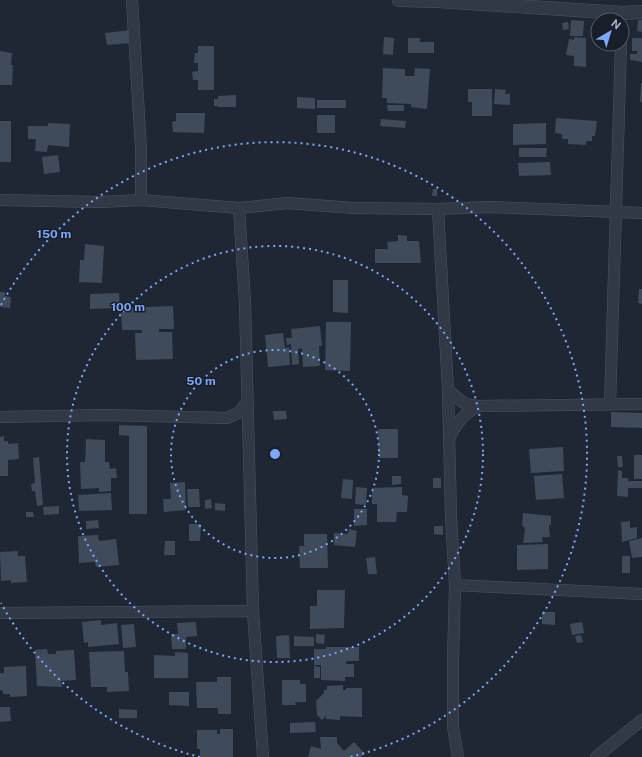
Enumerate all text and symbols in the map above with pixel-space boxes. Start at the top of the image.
north arrow [590,12,630,52]
text: N [609,17,623,31]
text: 150 m [37,227,71,241]
text: 100 m [111,300,145,314]
text: 50 m [186,374,216,388]
centre of rings [268,447,282,461]

